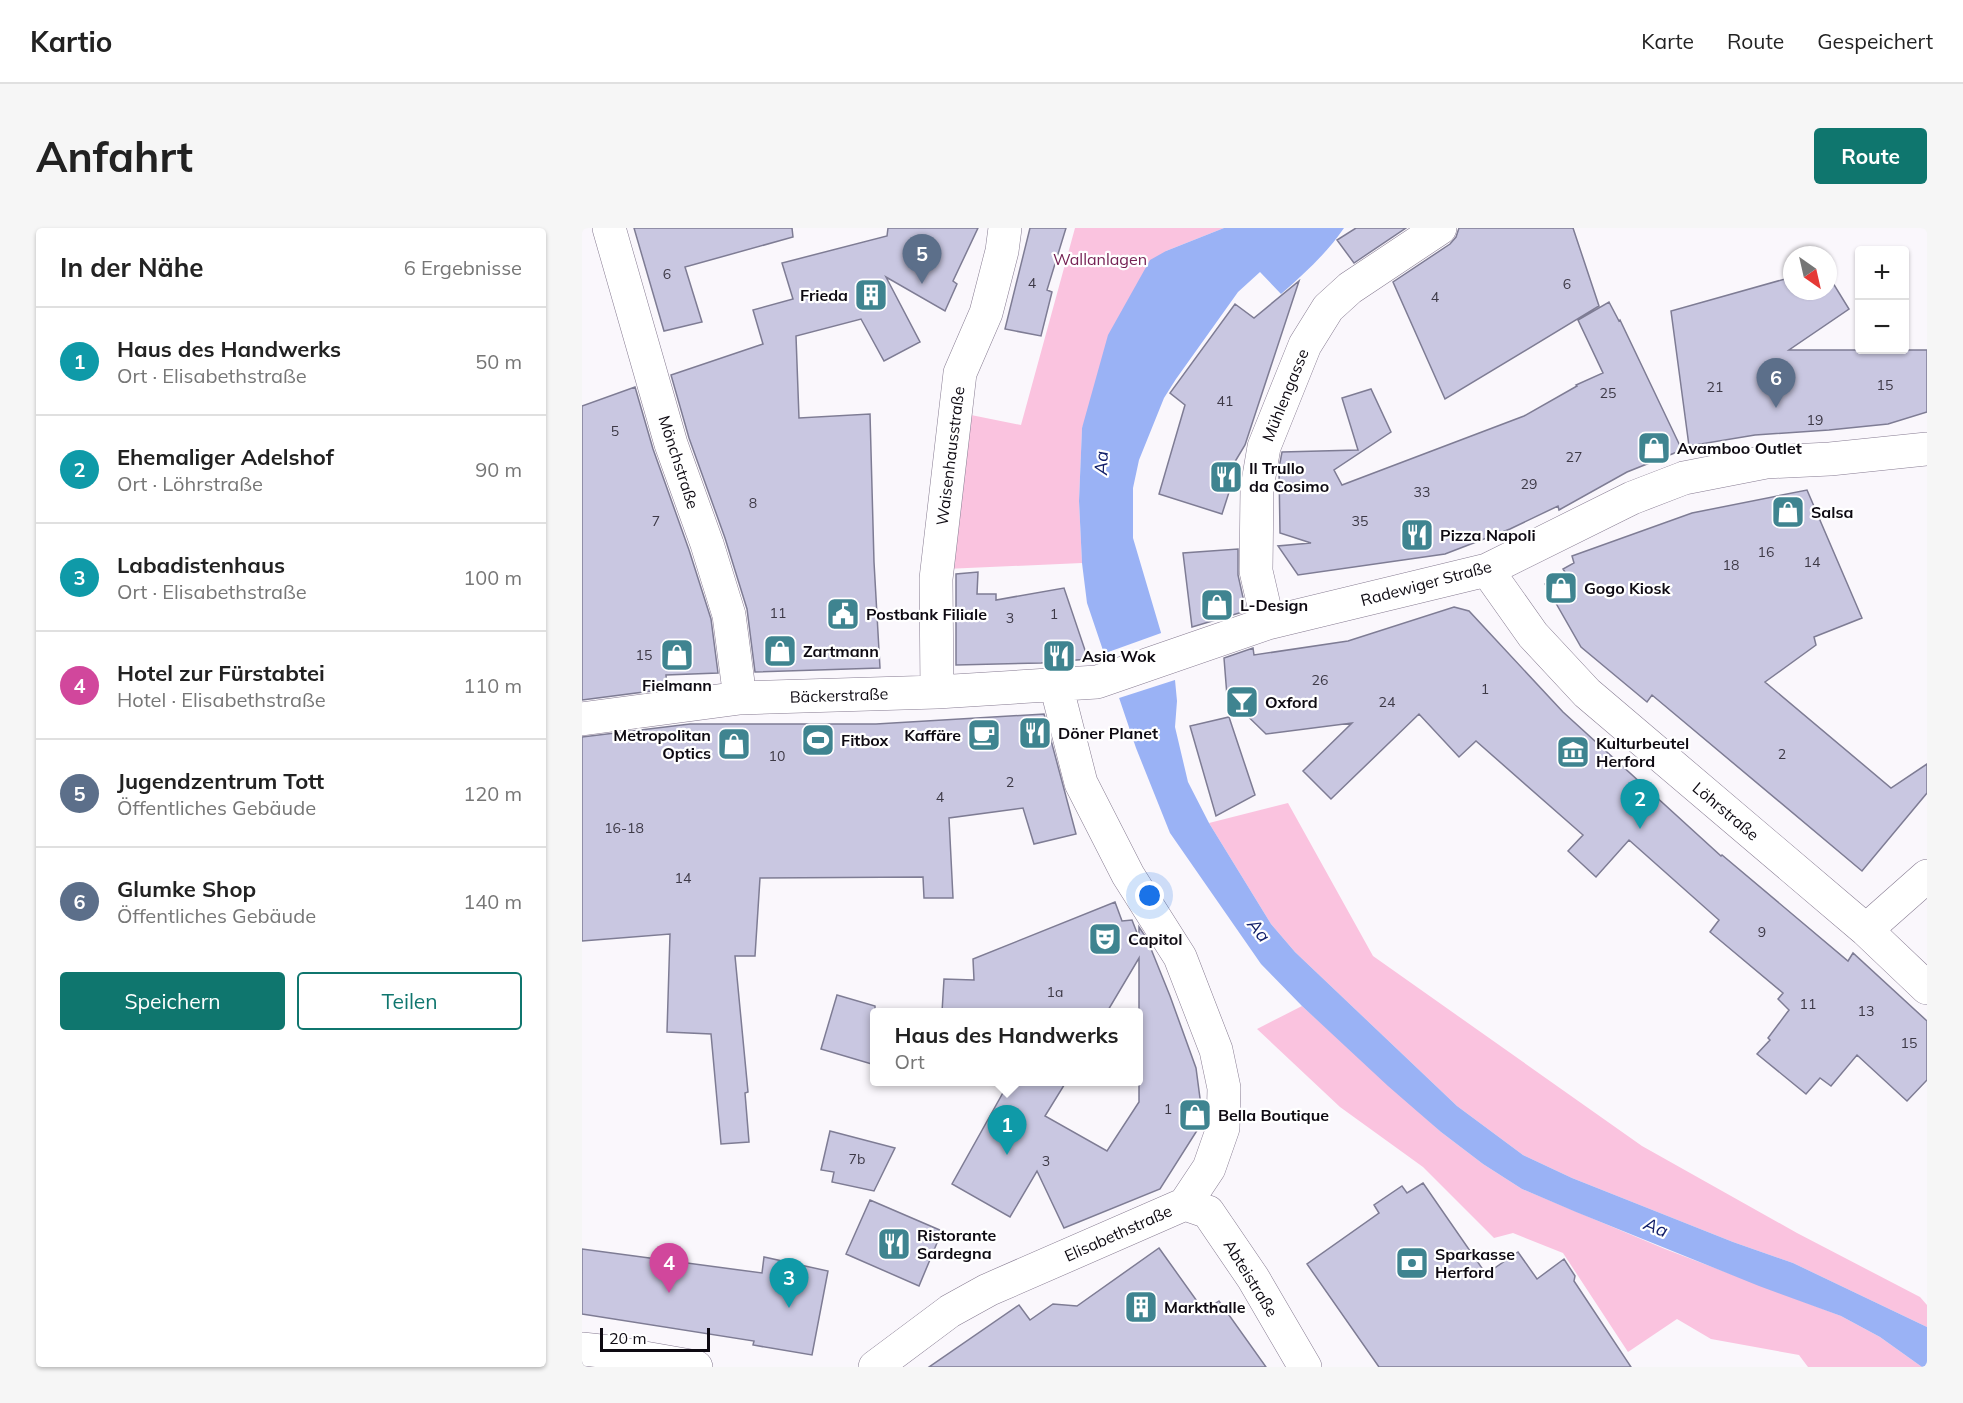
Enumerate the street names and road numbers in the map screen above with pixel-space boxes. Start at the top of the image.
street label: Mühlengasse [1257,346,1313,444]
street label: Waisenhausstraße [932,385,968,527]
street label: Mönchstraße [654,413,704,511]
street label: Radewiger Straße [1358,556,1494,610]
street label: Bäckerstraße [789,683,889,707]
street label: Löhrstraße [1689,777,1763,845]
street label: Elisabethstraße [1061,1200,1175,1266]
street label: Abteistraße [1219,1236,1283,1320]

